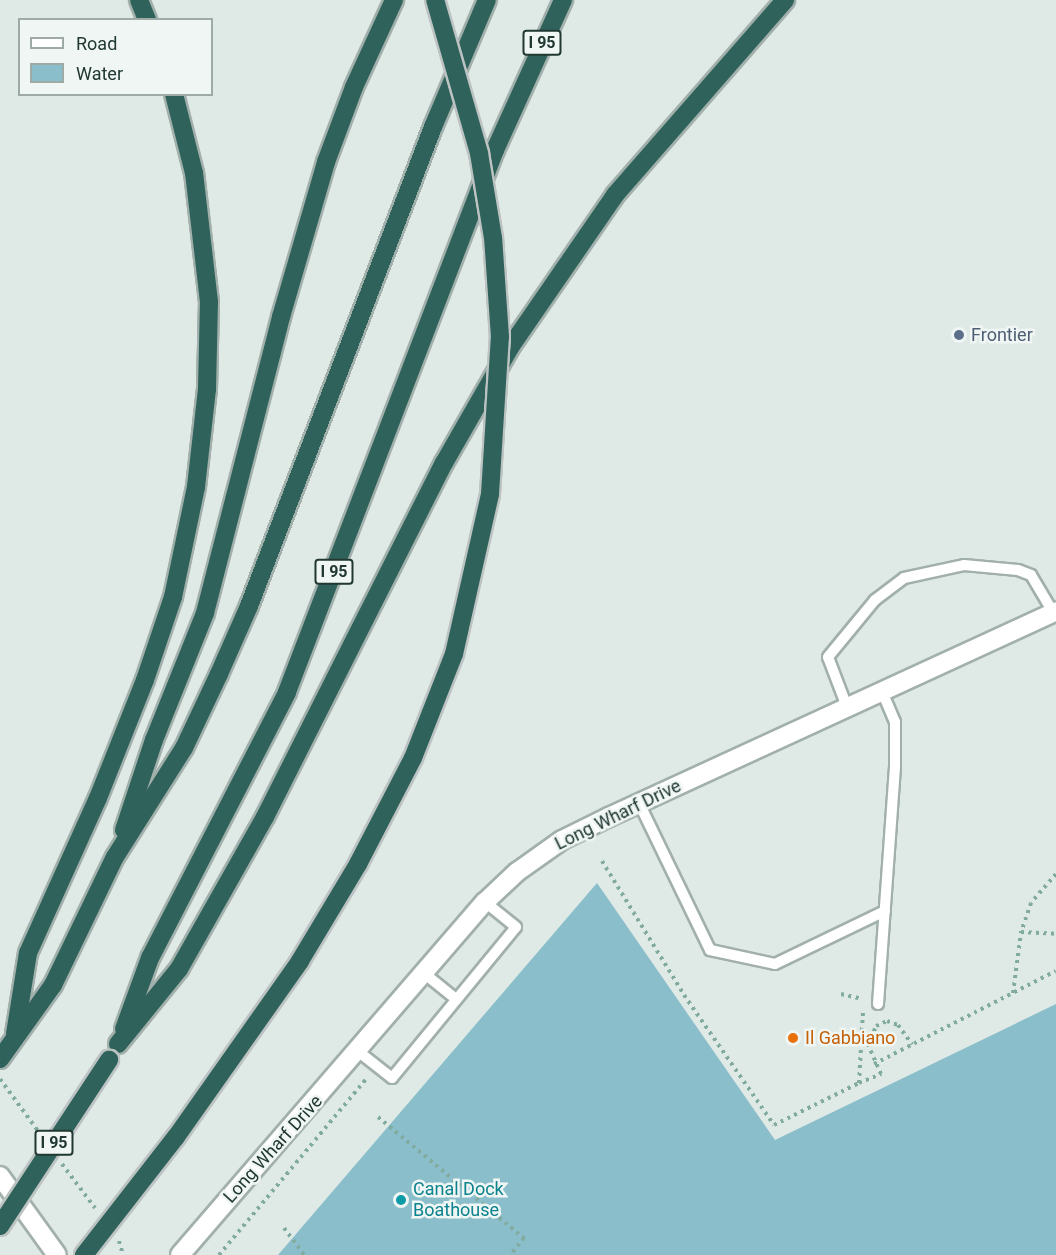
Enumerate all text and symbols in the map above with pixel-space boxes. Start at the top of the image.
legend [18,18,213,96]
road number: I 95 [521,30,563,56]
text: Road [76,33,117,54]
text: Water [76,63,123,84]
place label: Frontier [971,324,1033,346]
marker: Frontier [952,328,966,342]
road number: I 95 [313,559,355,585]
street label: Long Wharf Drive [551,775,685,855]
place label: Il Gabbiano [805,1027,895,1049]
marker: Il Gabbiano [786,1031,800,1045]
street label: Long Wharf Drive [219,1091,327,1207]
road number: I 95 [33,1130,75,1156]
place label: Canal Dock Boathouse [413,1179,504,1222]
marker: Canal Dock Boathouse [394,1193,408,1207]

